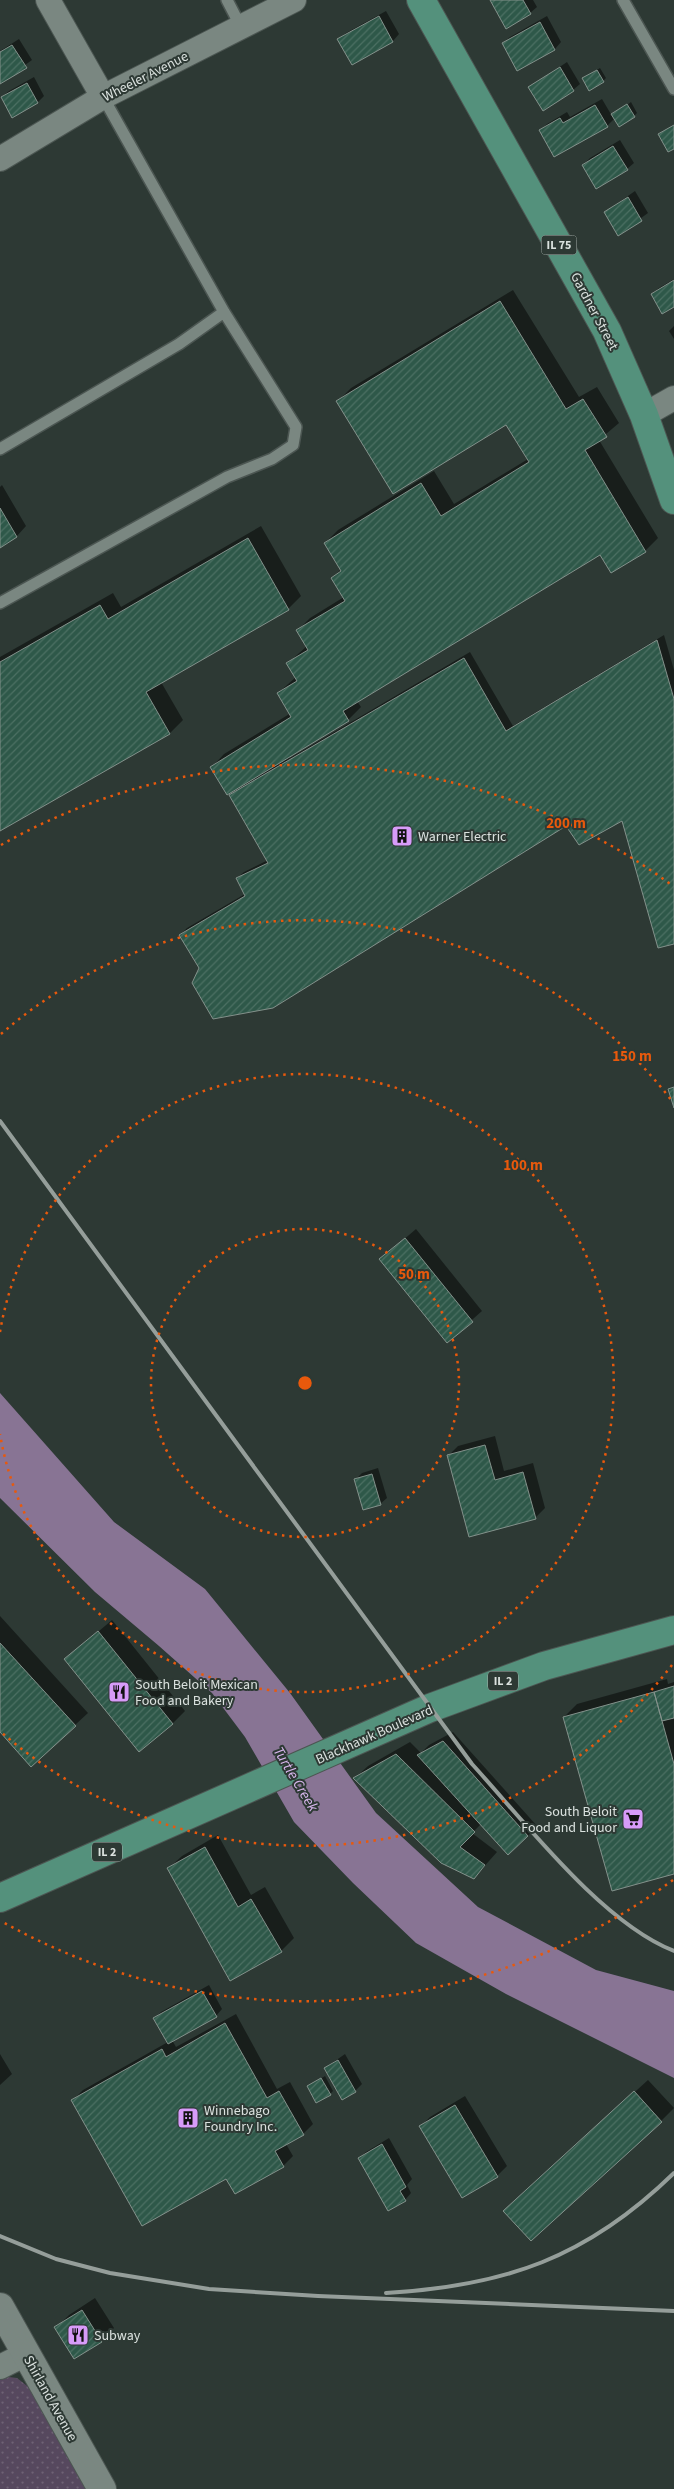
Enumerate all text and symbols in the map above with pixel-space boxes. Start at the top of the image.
street label: Wheeler Avenue [99,47,192,107]
road number: IL 75 [542,236,576,254]
street label: Gardner Street [565,269,623,354]
text: 200 m [546,813,586,834]
building icon: Warner Electric [390,824,414,848]
place label: Warner Electric [418,827,507,847]
text: 150 m [612,1046,652,1067]
text: 100 m [503,1155,543,1176]
text: 50 m [398,1264,430,1285]
centre of rings [296,1374,314,1392]
road number: IL 2 [488,1672,518,1690]
place label: South Beloit Mexican Food and Bakery [135,1675,258,1711]
restaurant icon: South Beloit Mexican Food and Bakery [107,1680,131,1704]
street label: Blackhawk Boulevard [313,1700,436,1770]
water label: Turtle Creek [268,1743,324,1817]
place label: South Beloit Food and Liquor [521,1802,617,1838]
supermarket icon: South Beloit Food and Liquor [621,1807,645,1831]
road number: IL 2 [92,1842,122,1861]
place label: Winnebago Foundry Inc. [204,2101,277,2137]
building icon: Winnebago Foundry Inc. [176,2106,200,2130]
restaurant icon: Subway [66,2323,90,2347]
place label: Subway [94,2326,141,2346]
street label: Shirland Avenue [18,2352,82,2445]

